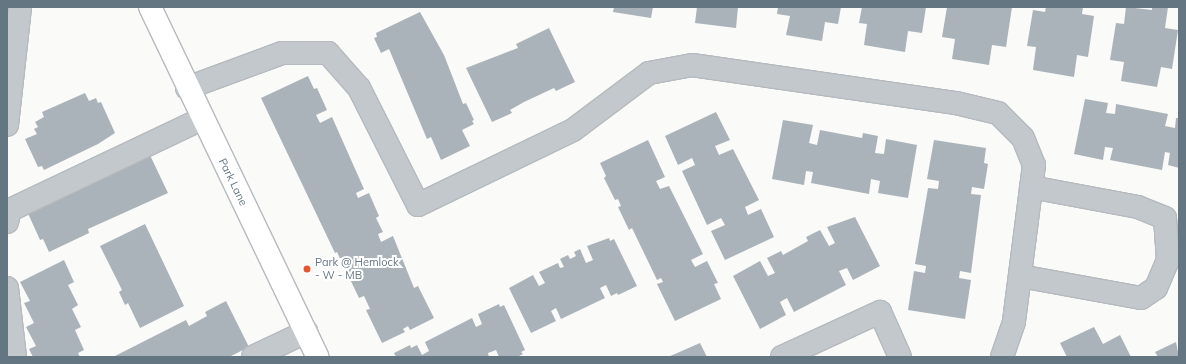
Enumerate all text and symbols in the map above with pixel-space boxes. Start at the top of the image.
street label: Park Lane [216,156,250,208]
place label: Park @ Hemlock - W - MB [315,256,399,282]
marker: Park @ Hemlock - W - MB [302,264,312,274]

